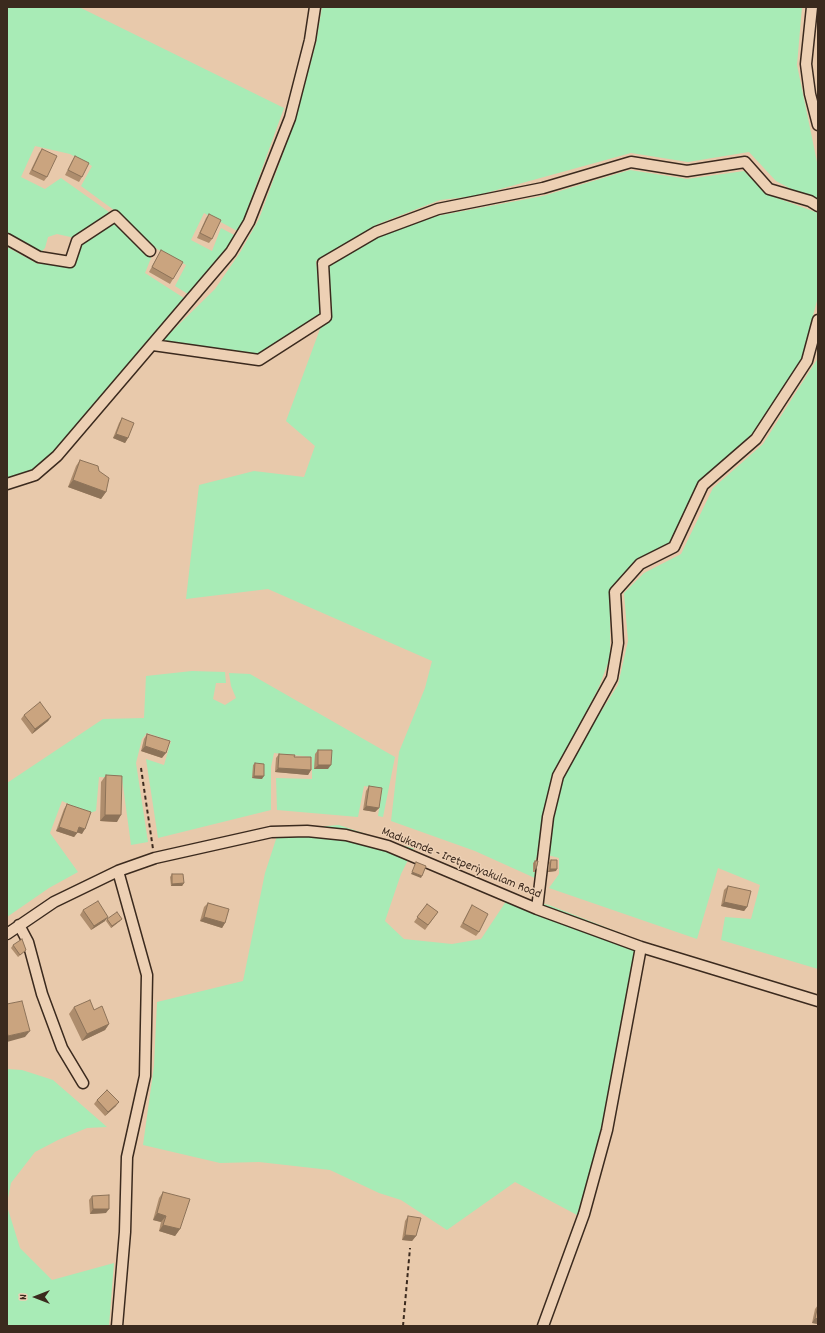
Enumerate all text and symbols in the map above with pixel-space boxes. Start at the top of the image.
street label: Madukande - Iretperiyakulam Road [379,825,543,903]
north arrow [16,1277,56,1317]
text: N [16,1294,32,1300]

